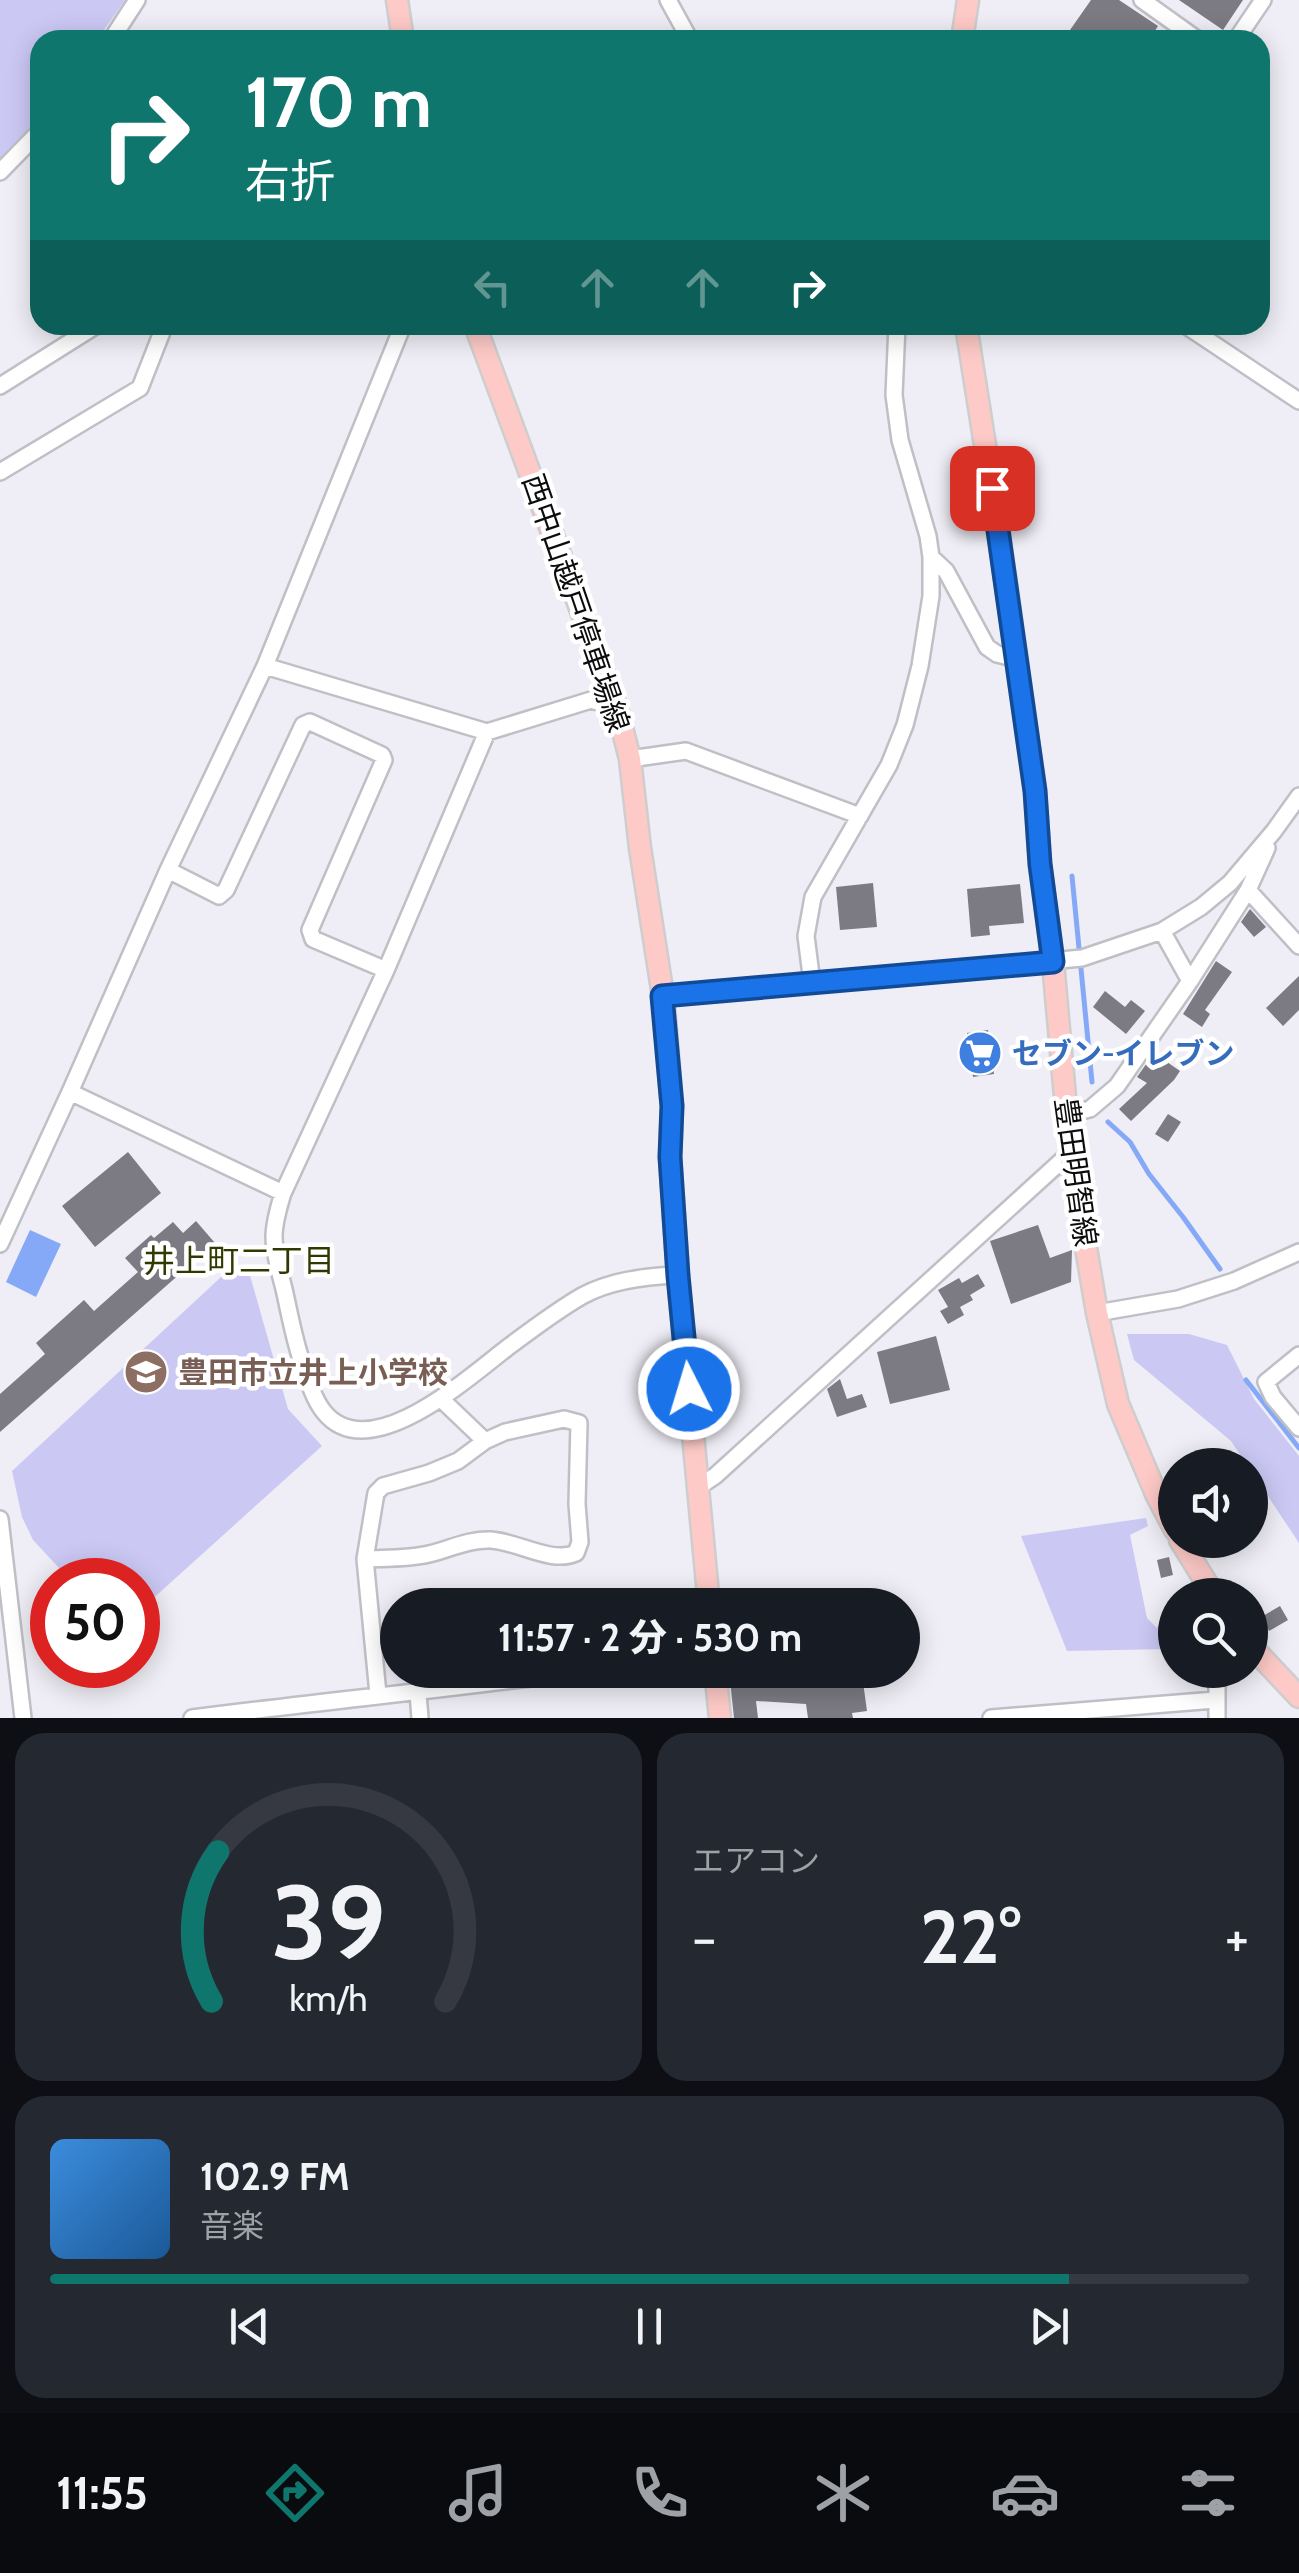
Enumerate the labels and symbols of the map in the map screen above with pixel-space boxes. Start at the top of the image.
pin [950,446,1035,531]
street label: 西中山越戸停車場線 [515,469,637,737]
supermarket icon: セブン-イレブン [957,1030,1003,1076]
place label: セブン-イレブン [1012,1035,1235,1072]
street label: 豊田明智線 [1047,1095,1105,1249]
district label: 井上町二丁目 [143,1241,335,1280]
position arrow [637,1337,741,1441]
school or university icon: 豊田市立井上小学校 [123,1349,169,1395]
place label: 豊田市立井上小学校 [178,1354,448,1391]
speed limit sign: 50 [30,1558,160,1688]

